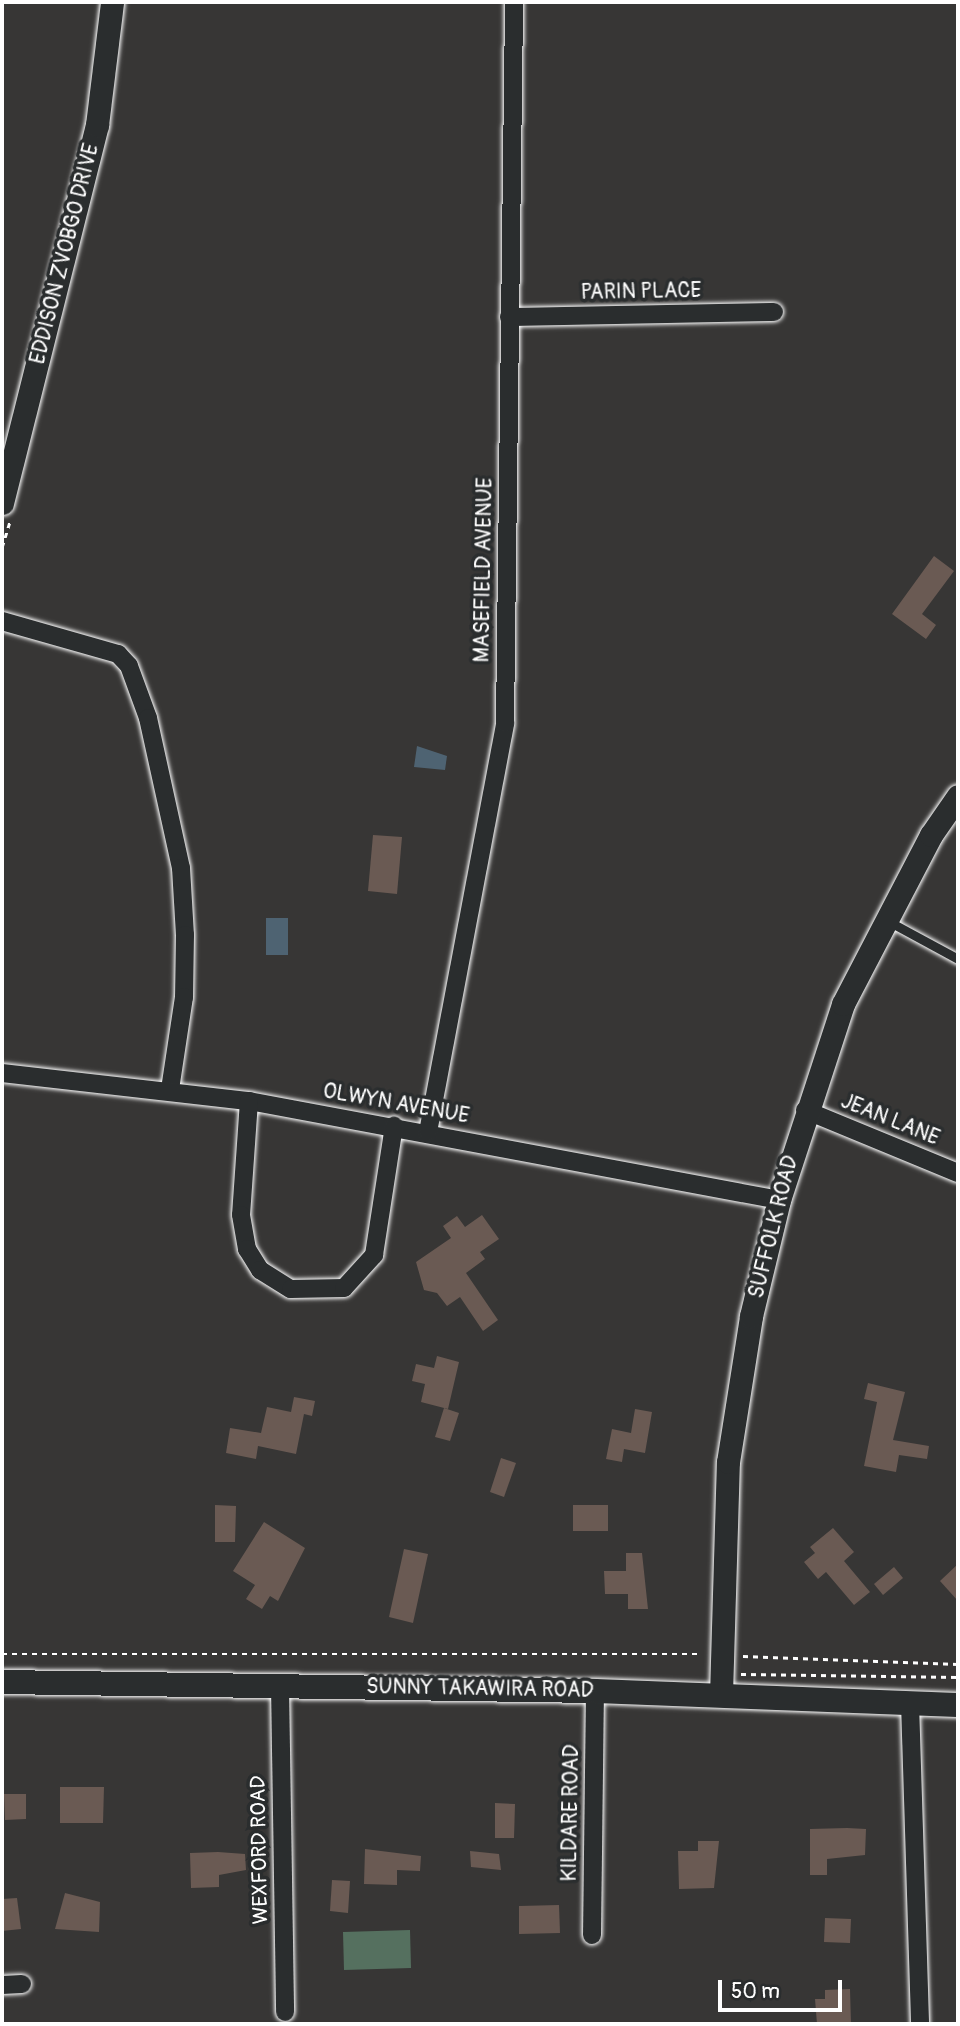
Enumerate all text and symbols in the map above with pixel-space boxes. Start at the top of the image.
street label: EDDISON ZVOBGO DRIVE [25,141,105,367]
street label: PARIN PLACE [580,278,702,306]
street label: MASEFIELD AVENUE [470,477,498,663]
street label: OLWYN AVENUE [321,1079,471,1129]
street label: JEAN LANE [837,1089,943,1151]
street label: SUFFOLK ROAD [744,1153,804,1301]
street label: SUNNY TAKAWIRA ROAD [366,1674,594,1704]
street label: KILDARE ROAD [557,1744,585,1882]
street label: WEXFORD ROAD [246,1775,274,1925]
scale bar [722,1966,846,2010]
text: 50 m [731,1978,780,2005]

